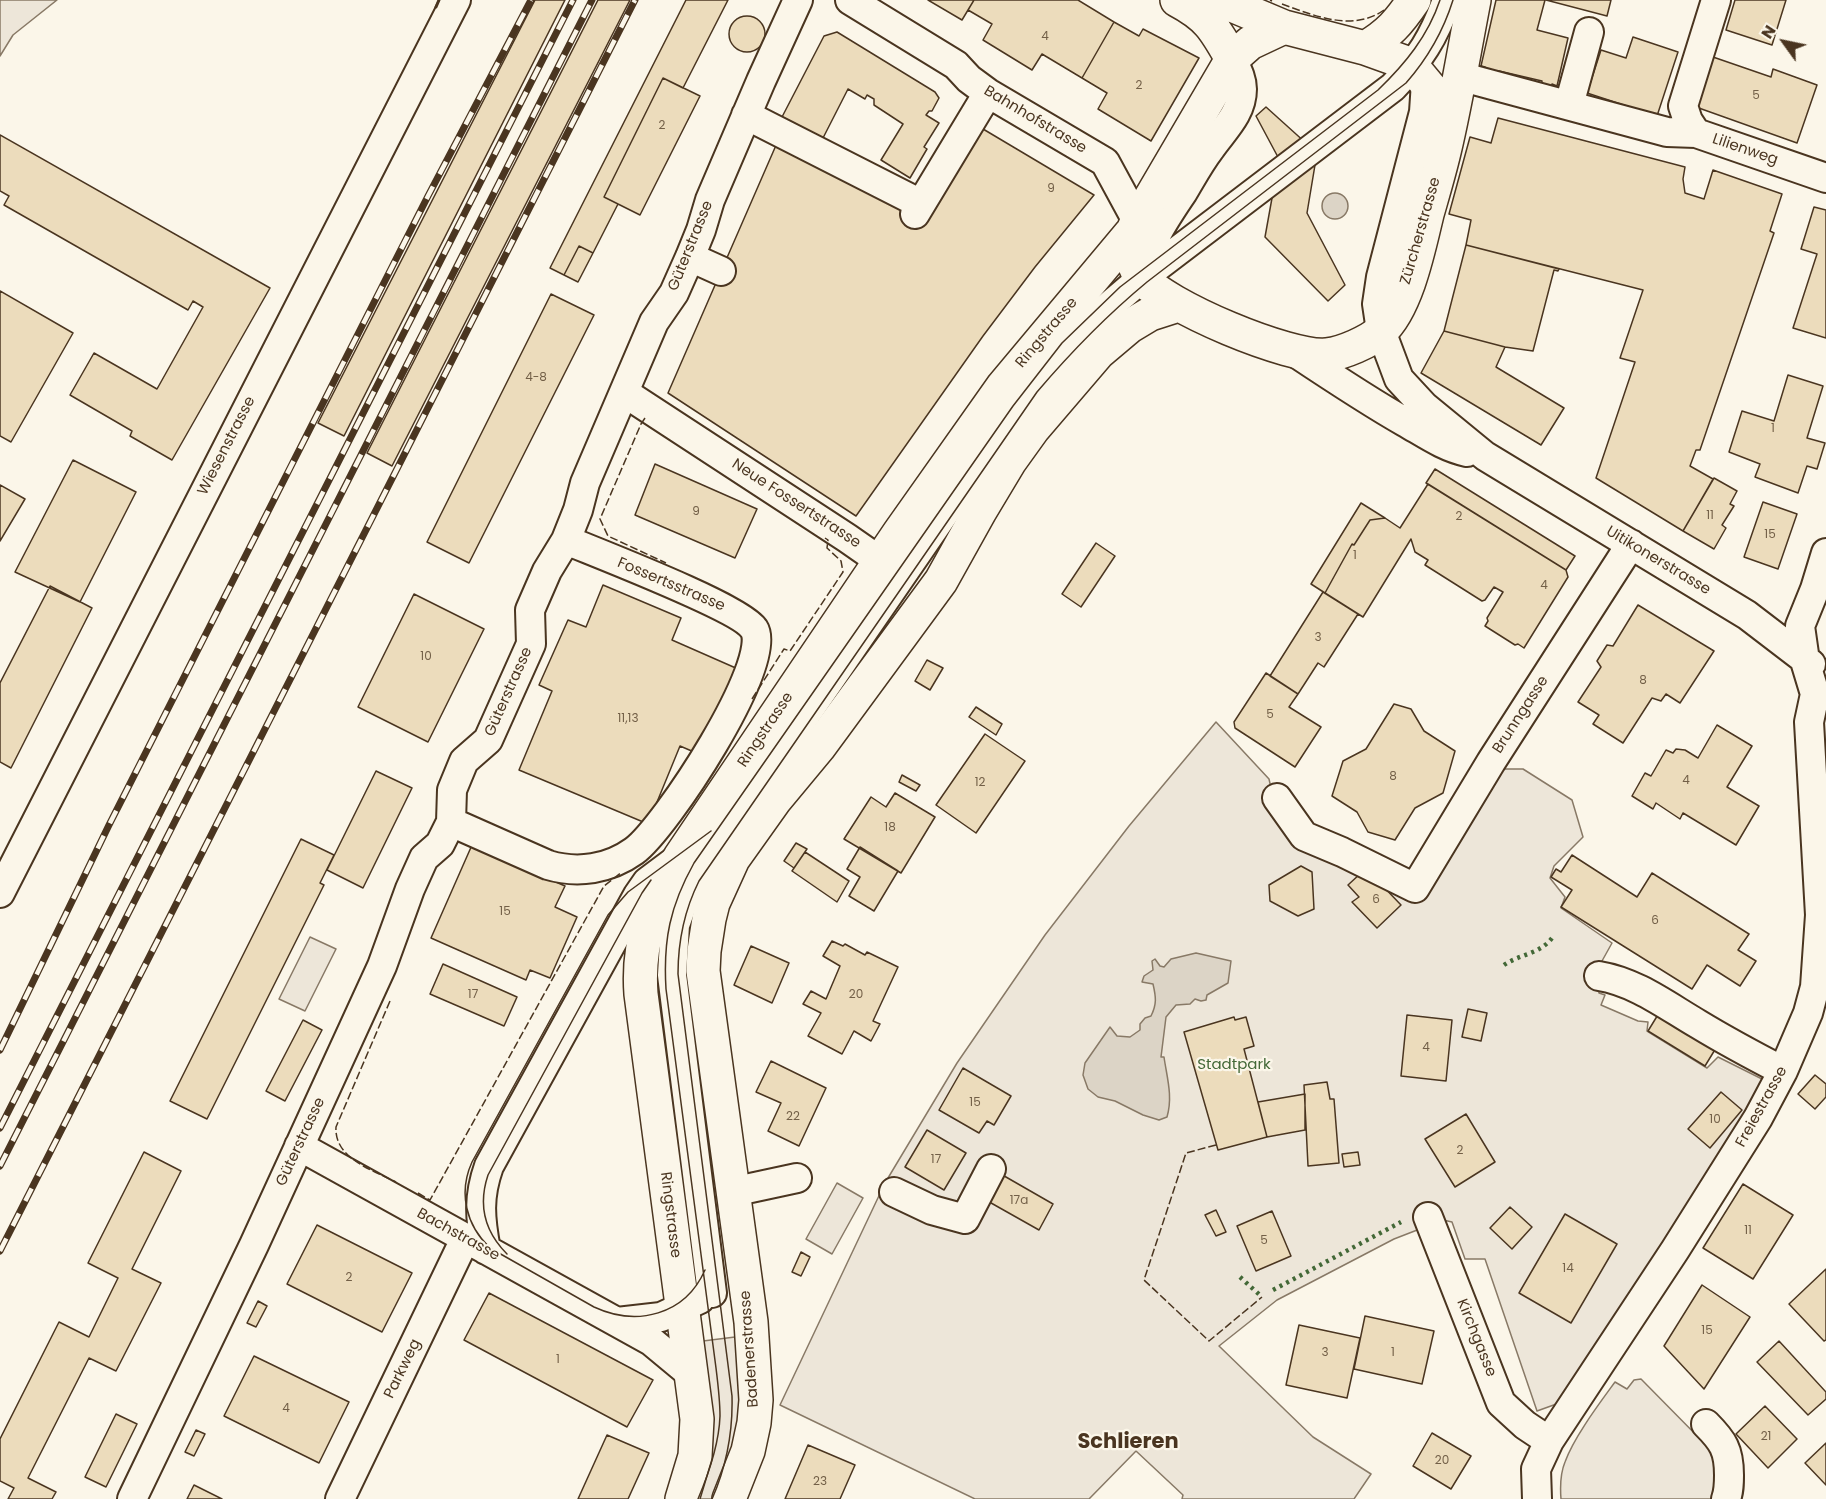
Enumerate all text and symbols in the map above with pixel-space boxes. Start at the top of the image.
north arrow [1754,12,1814,72]
text: N [1756,21,1781,43]
house number: 4 [1041,30,1049,44]
house number: 2 [1136,79,1142,93]
street label: Bahnhofstrasse [980,82,1090,158]
house number: 5 [1752,89,1760,103]
house number: 2 [659,119,665,133]
street label: Lilienweg [1710,130,1780,170]
street label: Zürcherstrasse [1397,175,1445,287]
house number: 9 [1047,182,1055,196]
street label: Güterstrasse [665,198,717,294]
street label: Ringstrasse [1012,294,1082,372]
house number: 4-8 [525,371,547,385]
street label: Wiesenstrasse [194,394,260,498]
house number: 1 [1771,422,1775,436]
street label: Neue Fossertstrasse [728,456,864,552]
house number: 9 [692,505,700,519]
house number: 11 [1706,509,1714,523]
house number: 2 [1456,510,1462,524]
street label: Uitikonerstrasse [1602,523,1714,599]
house number: 15 [1764,528,1776,542]
house number: 1 [1353,549,1357,563]
street label: Fossertsstrasse [615,554,727,616]
house number: 4 [1540,579,1548,593]
house number: 3 [1314,631,1322,645]
street label: Güterstrasse [481,645,537,739]
house number: 10 [420,650,432,664]
street label: Brunngasse [1489,673,1553,757]
house number: 8 [1639,674,1647,688]
street label: Ringstrasse [734,689,798,771]
house number: 5 [1266,708,1274,722]
house number: 11,13 [618,712,638,726]
house number: 8 [1389,770,1397,784]
house number: 4 [1682,774,1690,788]
house number: 12 [975,776,985,790]
house number: 18 [884,821,896,835]
house number: 6 [1372,893,1380,907]
house number: 15 [499,905,511,919]
house number: 6 [1651,914,1659,928]
house number: 17 [468,988,478,1002]
house number: 20 [849,988,863,1002]
house number: 4 [1422,1041,1430,1055]
park label: Stadtpark [1197,1056,1271,1074]
street label: Freiestrasse [1732,1064,1792,1150]
street label: Güterstrasse [273,1095,329,1189]
house number: 15 [969,1096,981,1110]
house number: 22 [786,1110,800,1124]
house number: 10 [1709,1113,1721,1127]
house number: 2 [1457,1144,1463,1158]
house number: 17 [931,1153,941,1167]
street label: Ringstrasse [656,1171,684,1259]
house number: 17a [1010,1194,1028,1208]
street label: Bachstrasse [413,1205,503,1265]
house number: 11 [1744,1224,1752,1238]
house number: 5 [1260,1234,1268,1248]
house number: 14 [1562,1262,1574,1276]
house number: 2 [346,1271,352,1285]
street label: Badenerstrasse [737,1290,763,1408]
street label: Kirchgasse [1452,1297,1500,1379]
house number: 15 [1701,1324,1713,1338]
street label: Parkweg [381,1336,425,1402]
house number: 3 [1321,1346,1329,1360]
house number: 1 [1391,1346,1395,1360]
house number: 1 [556,1353,560,1367]
house number: 4 [282,1402,290,1416]
district label: Schlieren [1077,1430,1179,1456]
house number: 21 [1761,1430,1771,1444]
house number: 20 [1435,1454,1449,1468]
house number: 23 [813,1475,827,1489]

